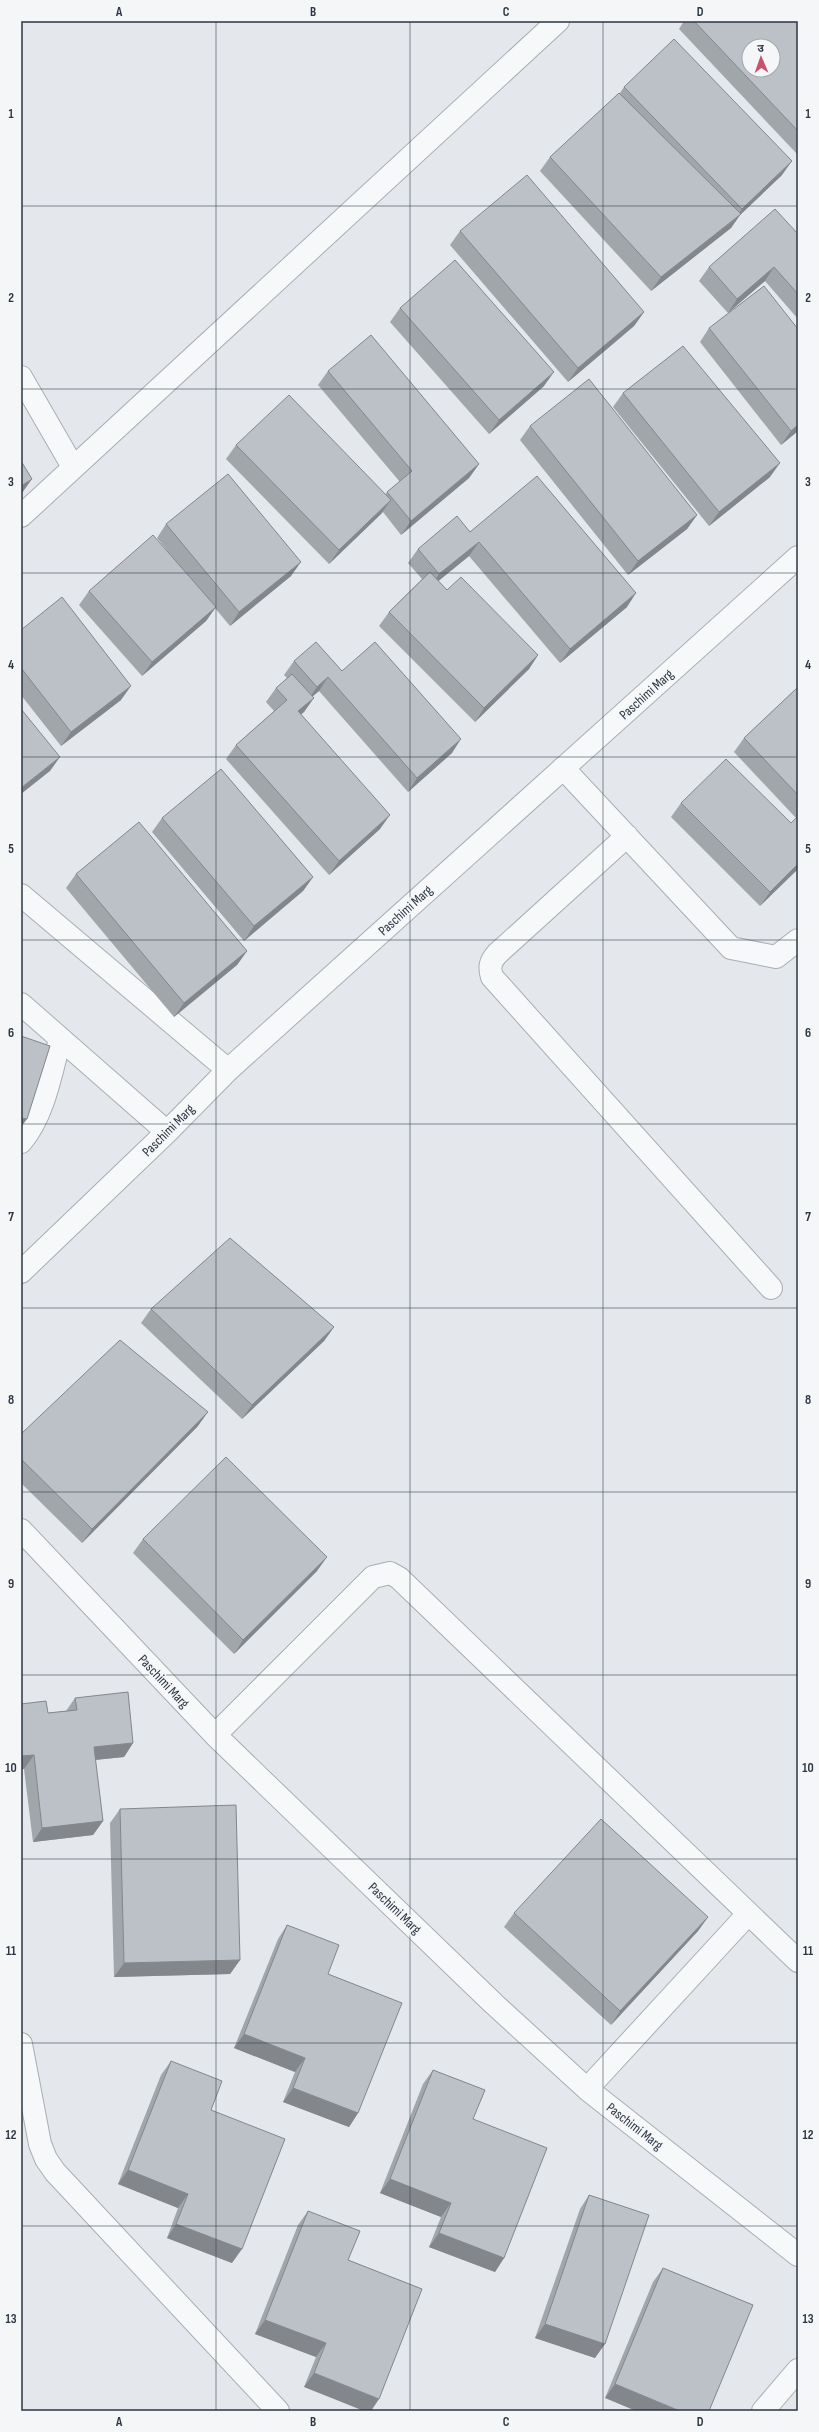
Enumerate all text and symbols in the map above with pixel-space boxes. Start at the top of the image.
text: A [115,4,123,20]
text: B [310,4,316,20]
text: C [503,4,510,20]
text: D [697,4,704,20]
north arrow [741,38,781,78]
text: उ [757,42,765,55]
text: 1 [8,106,14,122]
text: 1 [805,106,811,122]
text: 2 [8,290,14,306]
text: 2 [805,290,811,306]
text: 3 [8,474,14,490]
text: 3 [805,474,811,490]
text: 4 [8,657,14,673]
text: 4 [805,657,811,673]
street label: Paschimi Marg [616,665,677,723]
text: 5 [8,841,14,857]
text: 5 [805,841,811,857]
street label: Paschimi Marg [375,881,436,939]
text: 6 [8,1025,14,1041]
text: 6 [805,1025,811,1041]
street label: Paschimi Marg [139,1100,198,1160]
text: 7 [8,1209,14,1225]
text: 7 [805,1209,811,1225]
text: 8 [8,1392,14,1408]
text: 8 [805,1392,811,1408]
text: 9 [8,1576,14,1592]
text: 9 [805,1576,811,1592]
street label: Paschimi Marg [135,1651,193,1712]
text: 10 [5,1760,17,1776]
text: 10 [802,1760,814,1776]
street label: Paschimi Marg [365,1879,425,1938]
text: 11 [6,1943,16,1959]
text: 11 [803,1943,813,1959]
street label: Paschimi Marg [603,2099,667,2154]
text: 12 [6,2127,17,2143]
text: 12 [803,2127,814,2143]
text: 13 [6,2311,17,2327]
text: 13 [803,2311,814,2327]
text: A [115,2414,123,2430]
text: B [310,2414,316,2430]
text: C [503,2414,510,2430]
text: D [697,2414,704,2430]

